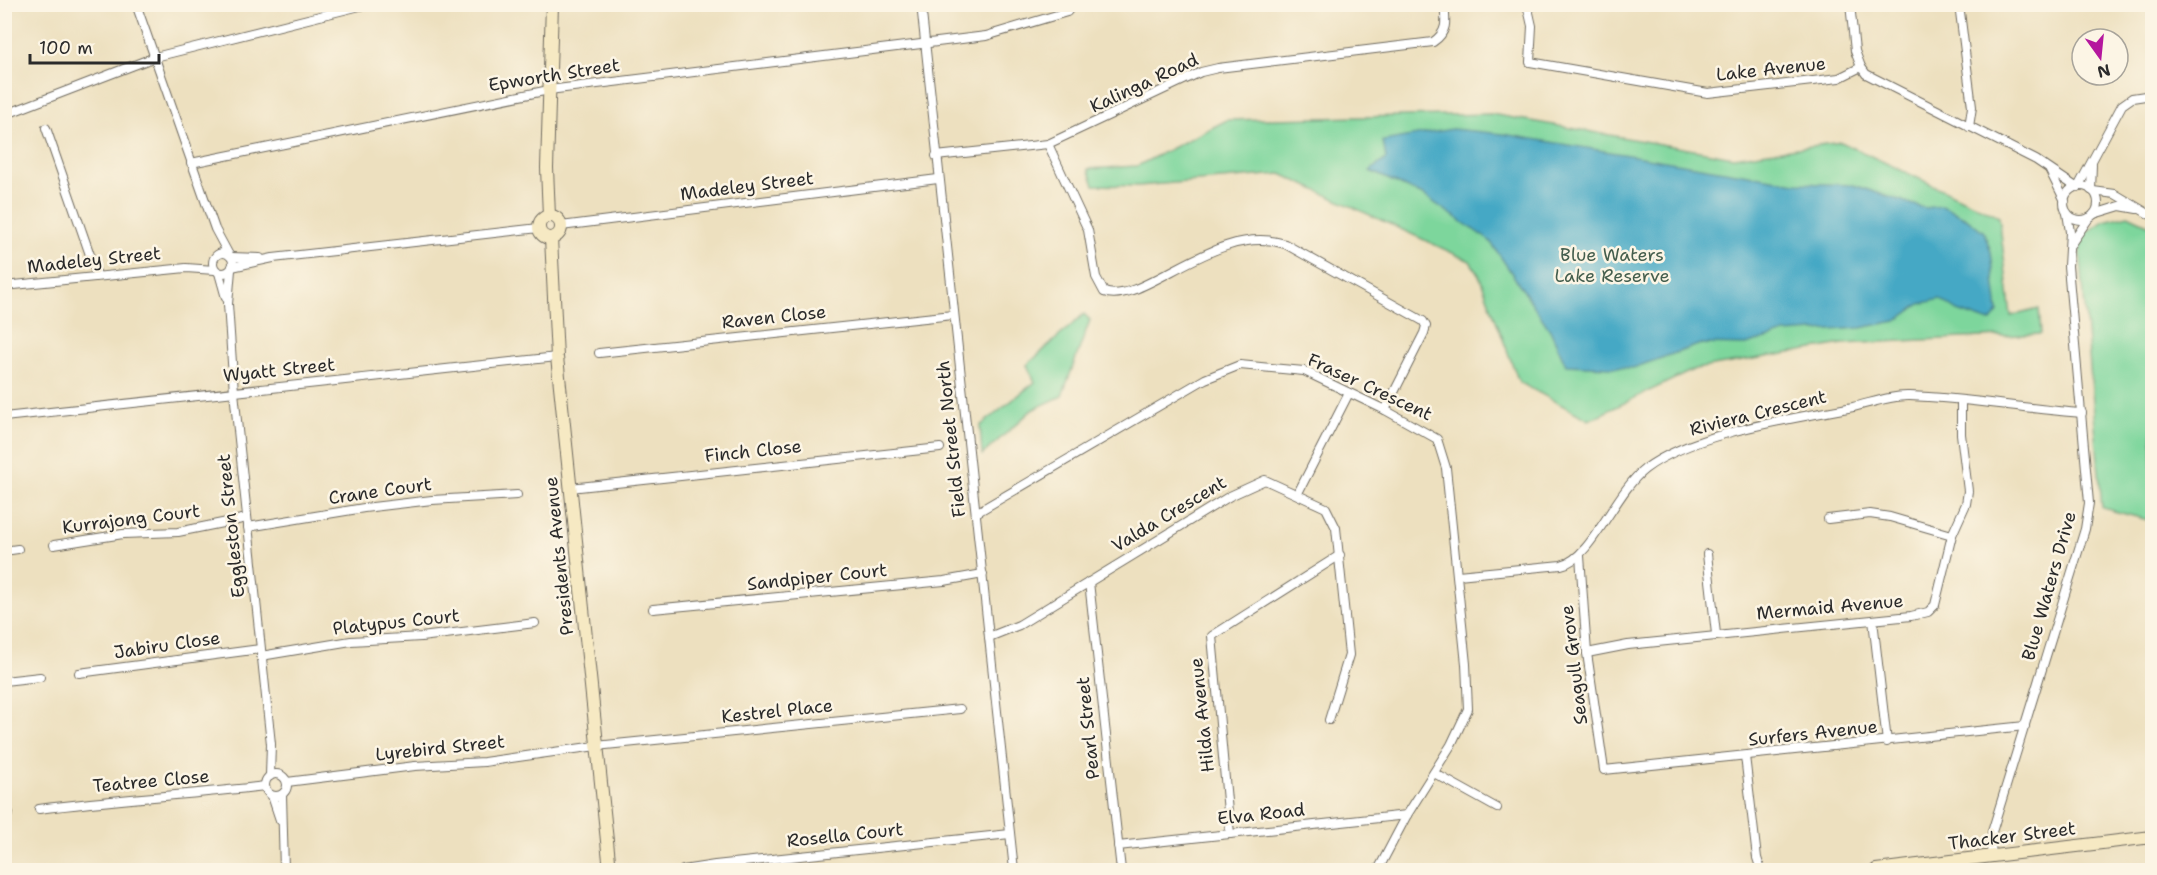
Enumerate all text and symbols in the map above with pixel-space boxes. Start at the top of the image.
scale bar [30,27,159,65]
north arrow [2070,27,2130,87]
text: 100 m [39,36,93,60]
street label: Kalinga Road [1086,47,1202,119]
street label: Lake Avenue [1715,51,1827,87]
street label: Epworth Street [487,53,622,97]
text: N [2095,59,2113,83]
street label: Madeley Street [679,166,815,206]
street label: Madeley Street [26,241,162,279]
park label: Blue Waters Lake Reserve [1554,243,1670,288]
street label: Raven Close [721,300,827,334]
street label: Fraser Crescent [1304,348,1436,426]
street label: Wyatt Street [222,352,336,388]
street label: Field Street North [931,359,971,519]
street label: Riviera Crescent [1687,384,1829,442]
street label: Finch Close [703,434,803,468]
street label: Eggleston Street [212,453,250,599]
street label: Valda Crescent [1107,470,1231,558]
street label: Crane Court [327,472,433,510]
street label: Presidents Avenue [539,475,579,637]
street label: Kurrajong Court [61,499,201,539]
street label: Blue Waters Drive [2016,508,2082,664]
street label: Sandpiper Court [746,558,888,596]
street label: Mermaid Avenue [1756,589,1904,625]
street label: Platypus Court [331,603,461,641]
street label: Seagull Grove [1555,604,1593,726]
street label: Jabiru Close [112,626,222,664]
street label: Hilda Avenue [1184,656,1220,774]
street label: Pearl Street [1071,675,1105,781]
street label: Kestrel Place [720,693,834,729]
street label: Surfers Avenue [1747,714,1879,752]
street label: Lyrebird Street [374,729,506,767]
street label: Teatree Close [92,764,210,798]
street label: Elva Road [1216,797,1306,831]
street label: Thacker Street [1947,816,2077,856]
street label: Rosella Court [786,817,905,853]

